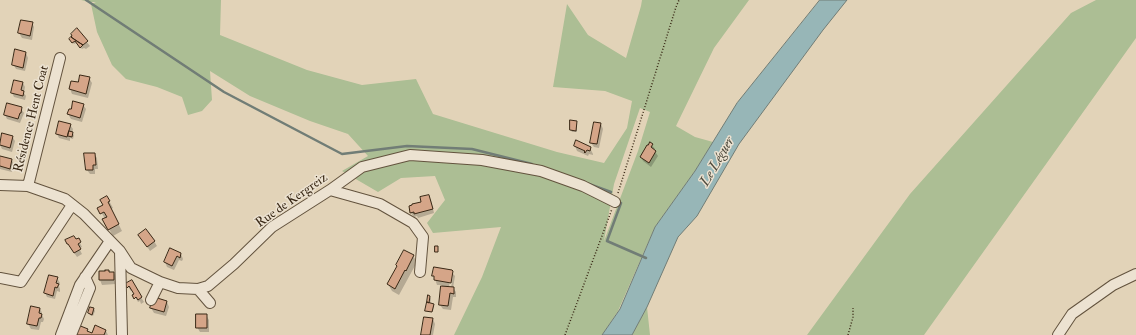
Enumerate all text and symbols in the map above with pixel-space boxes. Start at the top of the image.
street label: Résidence Hent Coat [11,64,53,174]
water label: Le Léguer [697,134,739,190]
street label: Rue de Kergreiz [253,170,331,232]

